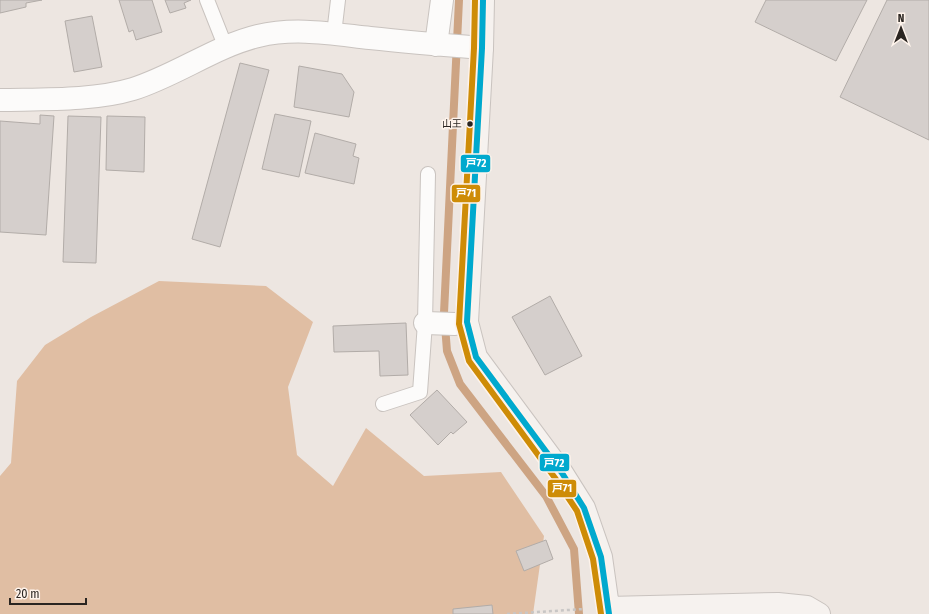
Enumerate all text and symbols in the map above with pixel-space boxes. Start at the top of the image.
north arrow [881,8,921,48]
text: N [898,12,904,25]
place label: 山王 [442,118,462,130]
marker: 山王 [465,119,475,129]
line badge: 戸72 [460,154,491,173]
text: 戸72 [466,157,486,170]
line badge: 戸71 [451,184,481,203]
text: 戸71 [456,187,476,200]
line badge: 戸72 [539,453,570,472]
text: 戸72 [544,457,564,470]
line badge: 戸71 [547,479,577,498]
text: 戸71 [552,482,572,495]
scale bar [10,580,86,606]
text: 20 m [16,587,40,601]

